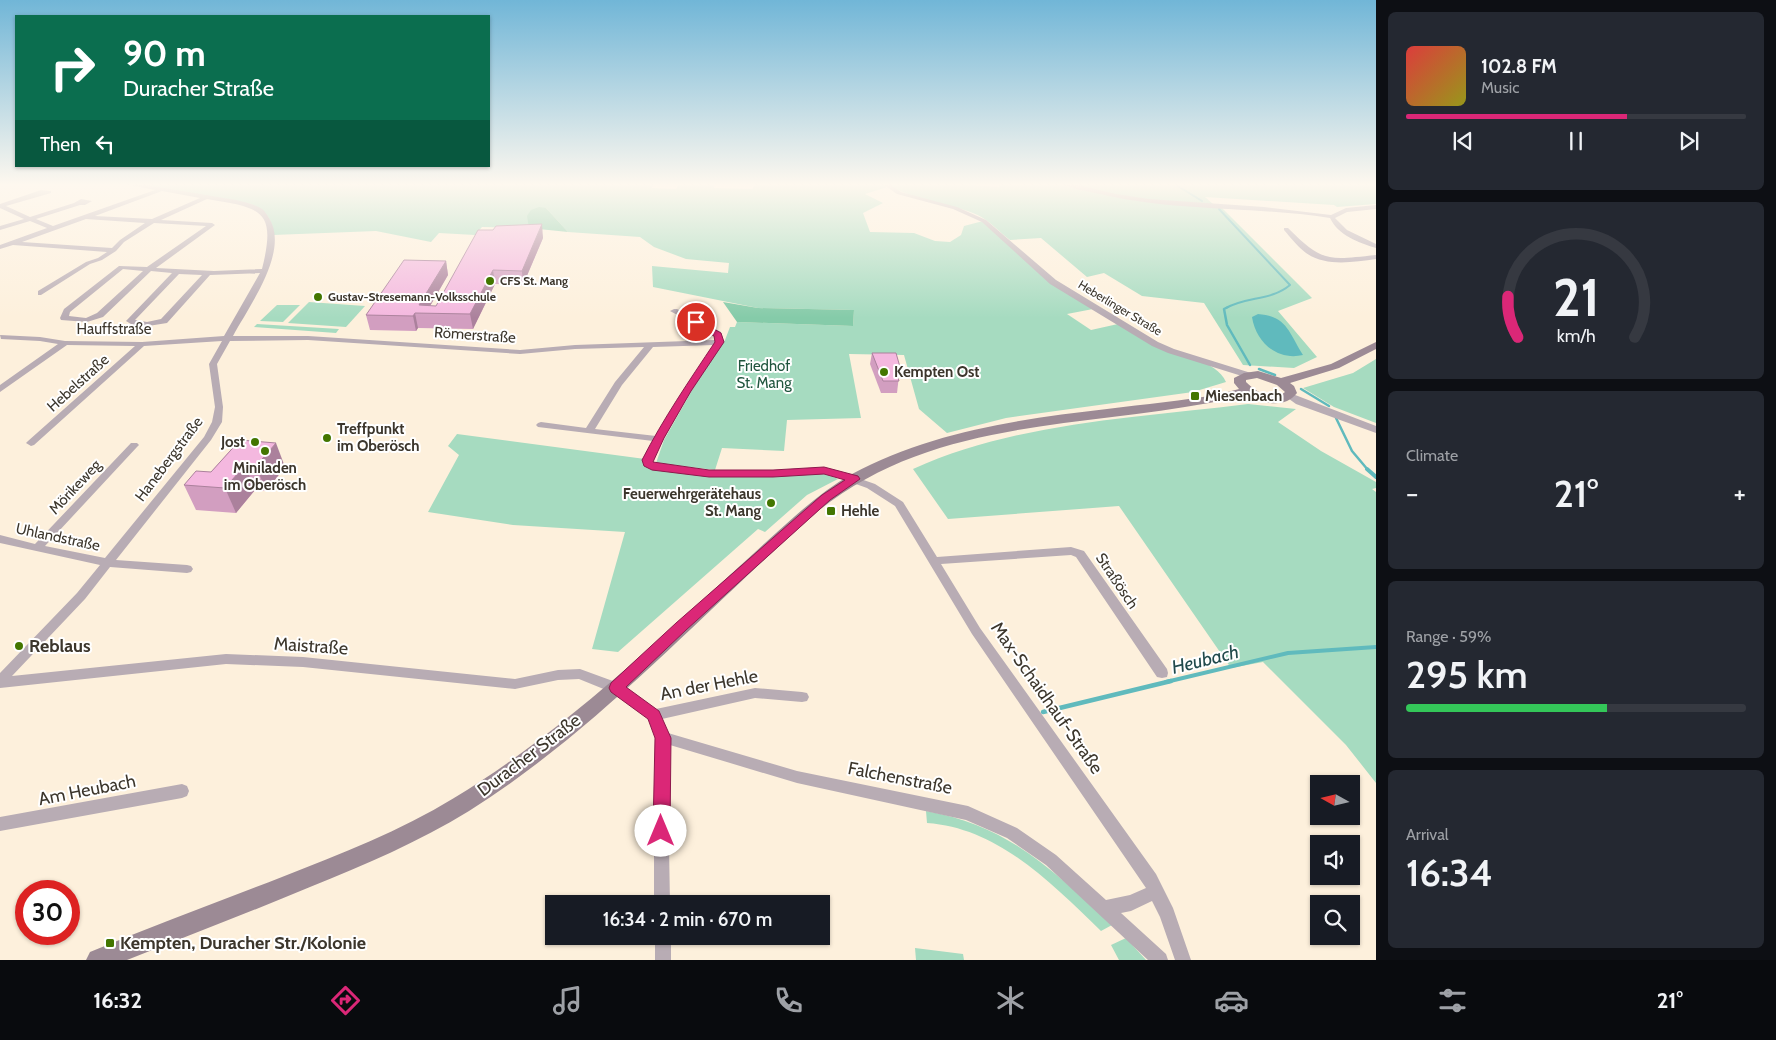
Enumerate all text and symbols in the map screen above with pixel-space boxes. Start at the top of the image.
text: 90 m [123,32,206,75]
icon: right [40,35,105,100]
text: 102.8 FM [1481,55,1557,78]
text: Duracher Straße [123,75,274,102]
text: Music [1481,78,1519,97]
icon: previous [1449,127,1477,155]
icon: pause [1562,127,1590,155]
icon: next [1675,127,1703,155]
icon: left [91,130,119,158]
text: Then [40,133,81,156]
text: 21 [1553,266,1599,329]
place label: CFS St. Mang [500,273,568,288]
marker: CFS St. Mang [484,275,496,287]
street label: Heberlinger Straße [1076,277,1165,338]
place label: Gustav-Stresemann-Volksschule [328,289,496,304]
marker: Gustav-Stresemann-Volksschule [312,291,324,303]
pin [675,301,717,343]
icon: arrive [682,308,710,336]
street label: Hauffstraße [77,320,152,338]
street label: Römerstraße [433,323,517,347]
text: km/h [1556,325,1596,346]
street label: Hebelstraße [43,350,113,415]
park label: Friedhof St. Mang [736,357,792,392]
place label: Kempten Ost [894,363,980,381]
marker: Kempten Ost [878,366,890,378]
place label: Miesenbach [1205,387,1282,405]
marker: Miesenbach [1189,390,1201,402]
street label: Hanebergstraße [131,413,207,505]
place label: Treffpunkt im Oberösch [337,420,419,455]
marker: Treffpunkt im Oberösch [321,432,333,444]
place label: Jost [220,433,245,451]
marker: Jost [249,436,261,448]
marker: Miniladen im Oberösch [259,445,271,457]
text: Climate [1406,446,1458,465]
street label: Mörikeweg [45,456,105,518]
place label: Miniladen im Oberösch [224,459,306,494]
text: 21° [1554,470,1598,517]
text: − [1406,476,1418,510]
text: + [1734,476,1746,510]
place label: Feuerwehrgerätehaus St. Mang [623,485,761,520]
marker: Feuerwehrgerätehaus St. Mang [765,497,777,509]
place label: Hehle [841,502,880,520]
marker: Hehle [825,505,837,517]
street label: Uhlandstraße [14,519,102,555]
street label: Straßösch [1092,550,1142,612]
street label: Max-Schaidhauf-Straße [986,618,1108,778]
text: Range · 59% [1406,627,1492,646]
street label: Maistraße [273,632,349,660]
place label: Reblaus [29,635,91,657]
marker: Reblaus [13,640,25,652]
water label: Heubach [1169,640,1241,679]
text: 295 km [1406,651,1528,698]
street label: An der Hehle [658,665,760,705]
street label: Duracher Straße [473,709,585,801]
street label: Falchenstraße [846,757,954,799]
street label: Am Heubach [37,770,137,810]
north arrow [1310,775,1360,825]
map controls [1310,775,1360,945]
position arrow [634,804,686,856]
text: Arrival [1406,825,1449,844]
button: sound [1310,835,1360,885]
text: 16:34 [1406,849,1493,896]
speed limit sign: 30 [15,880,80,945]
button: search [1310,895,1360,945]
text: 16:34 · 2 min · 670 m [603,908,772,931]
place label: Kempten, Duracher Str./Kolonie [120,932,366,954]
marker: Kempten, Duracher Str./Kolonie [104,937,116,949]
icon: directions [328,983,363,1018]
icon: music [550,983,585,1018]
icon: phone [771,983,806,1018]
icon: climate [993,983,1028,1018]
icon: car [1214,983,1249,1018]
icon: filters [1435,983,1470,1018]
text: 16:32 [93,987,142,1014]
text: 21° [1657,987,1683,1014]

